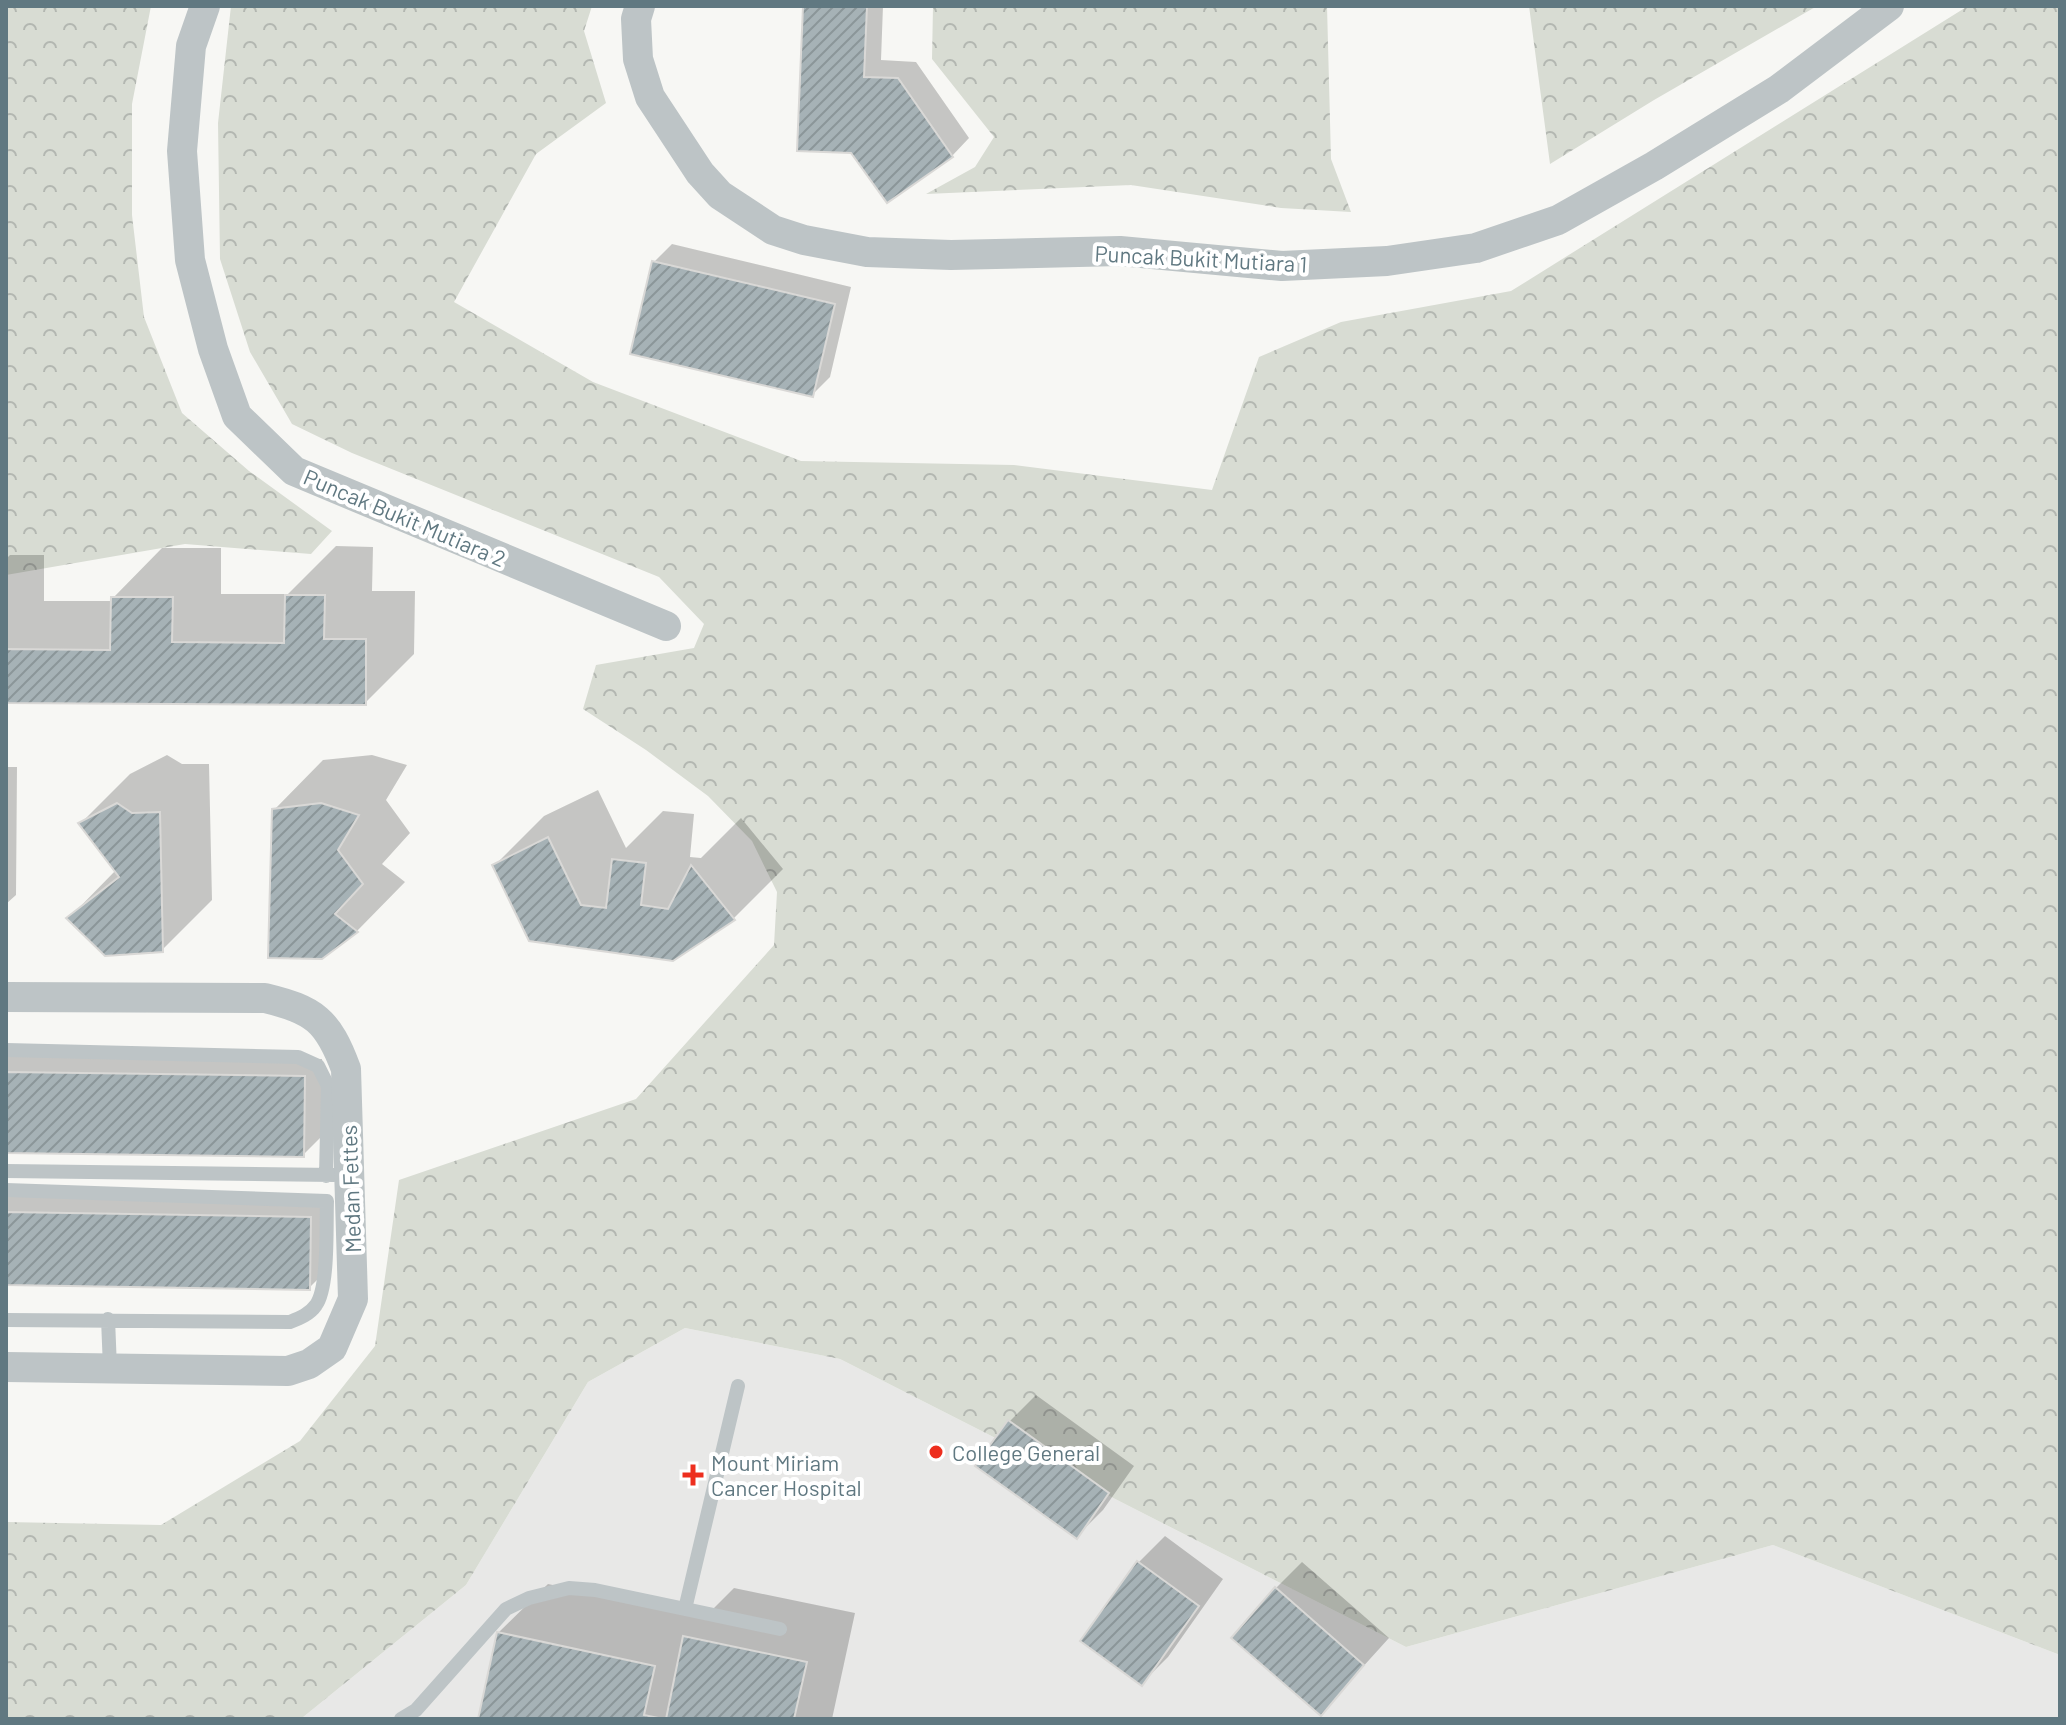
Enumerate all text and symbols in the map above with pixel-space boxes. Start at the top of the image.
street label: Puncak Bukit Mutiara 1 [1094,239,1308,277]
street label: Puncak Bukit Mutiara 2 [300,463,510,571]
street label: Medan Fettes [335,1125,365,1253]
place label: College General [952,1439,1100,1465]
marker: College General [927,1443,945,1461]
place label: Mount Miriam Cancer Hospital [711,1449,862,1500]
marker: Mount Miriam Cancer Hospital [682,1464,704,1486]

